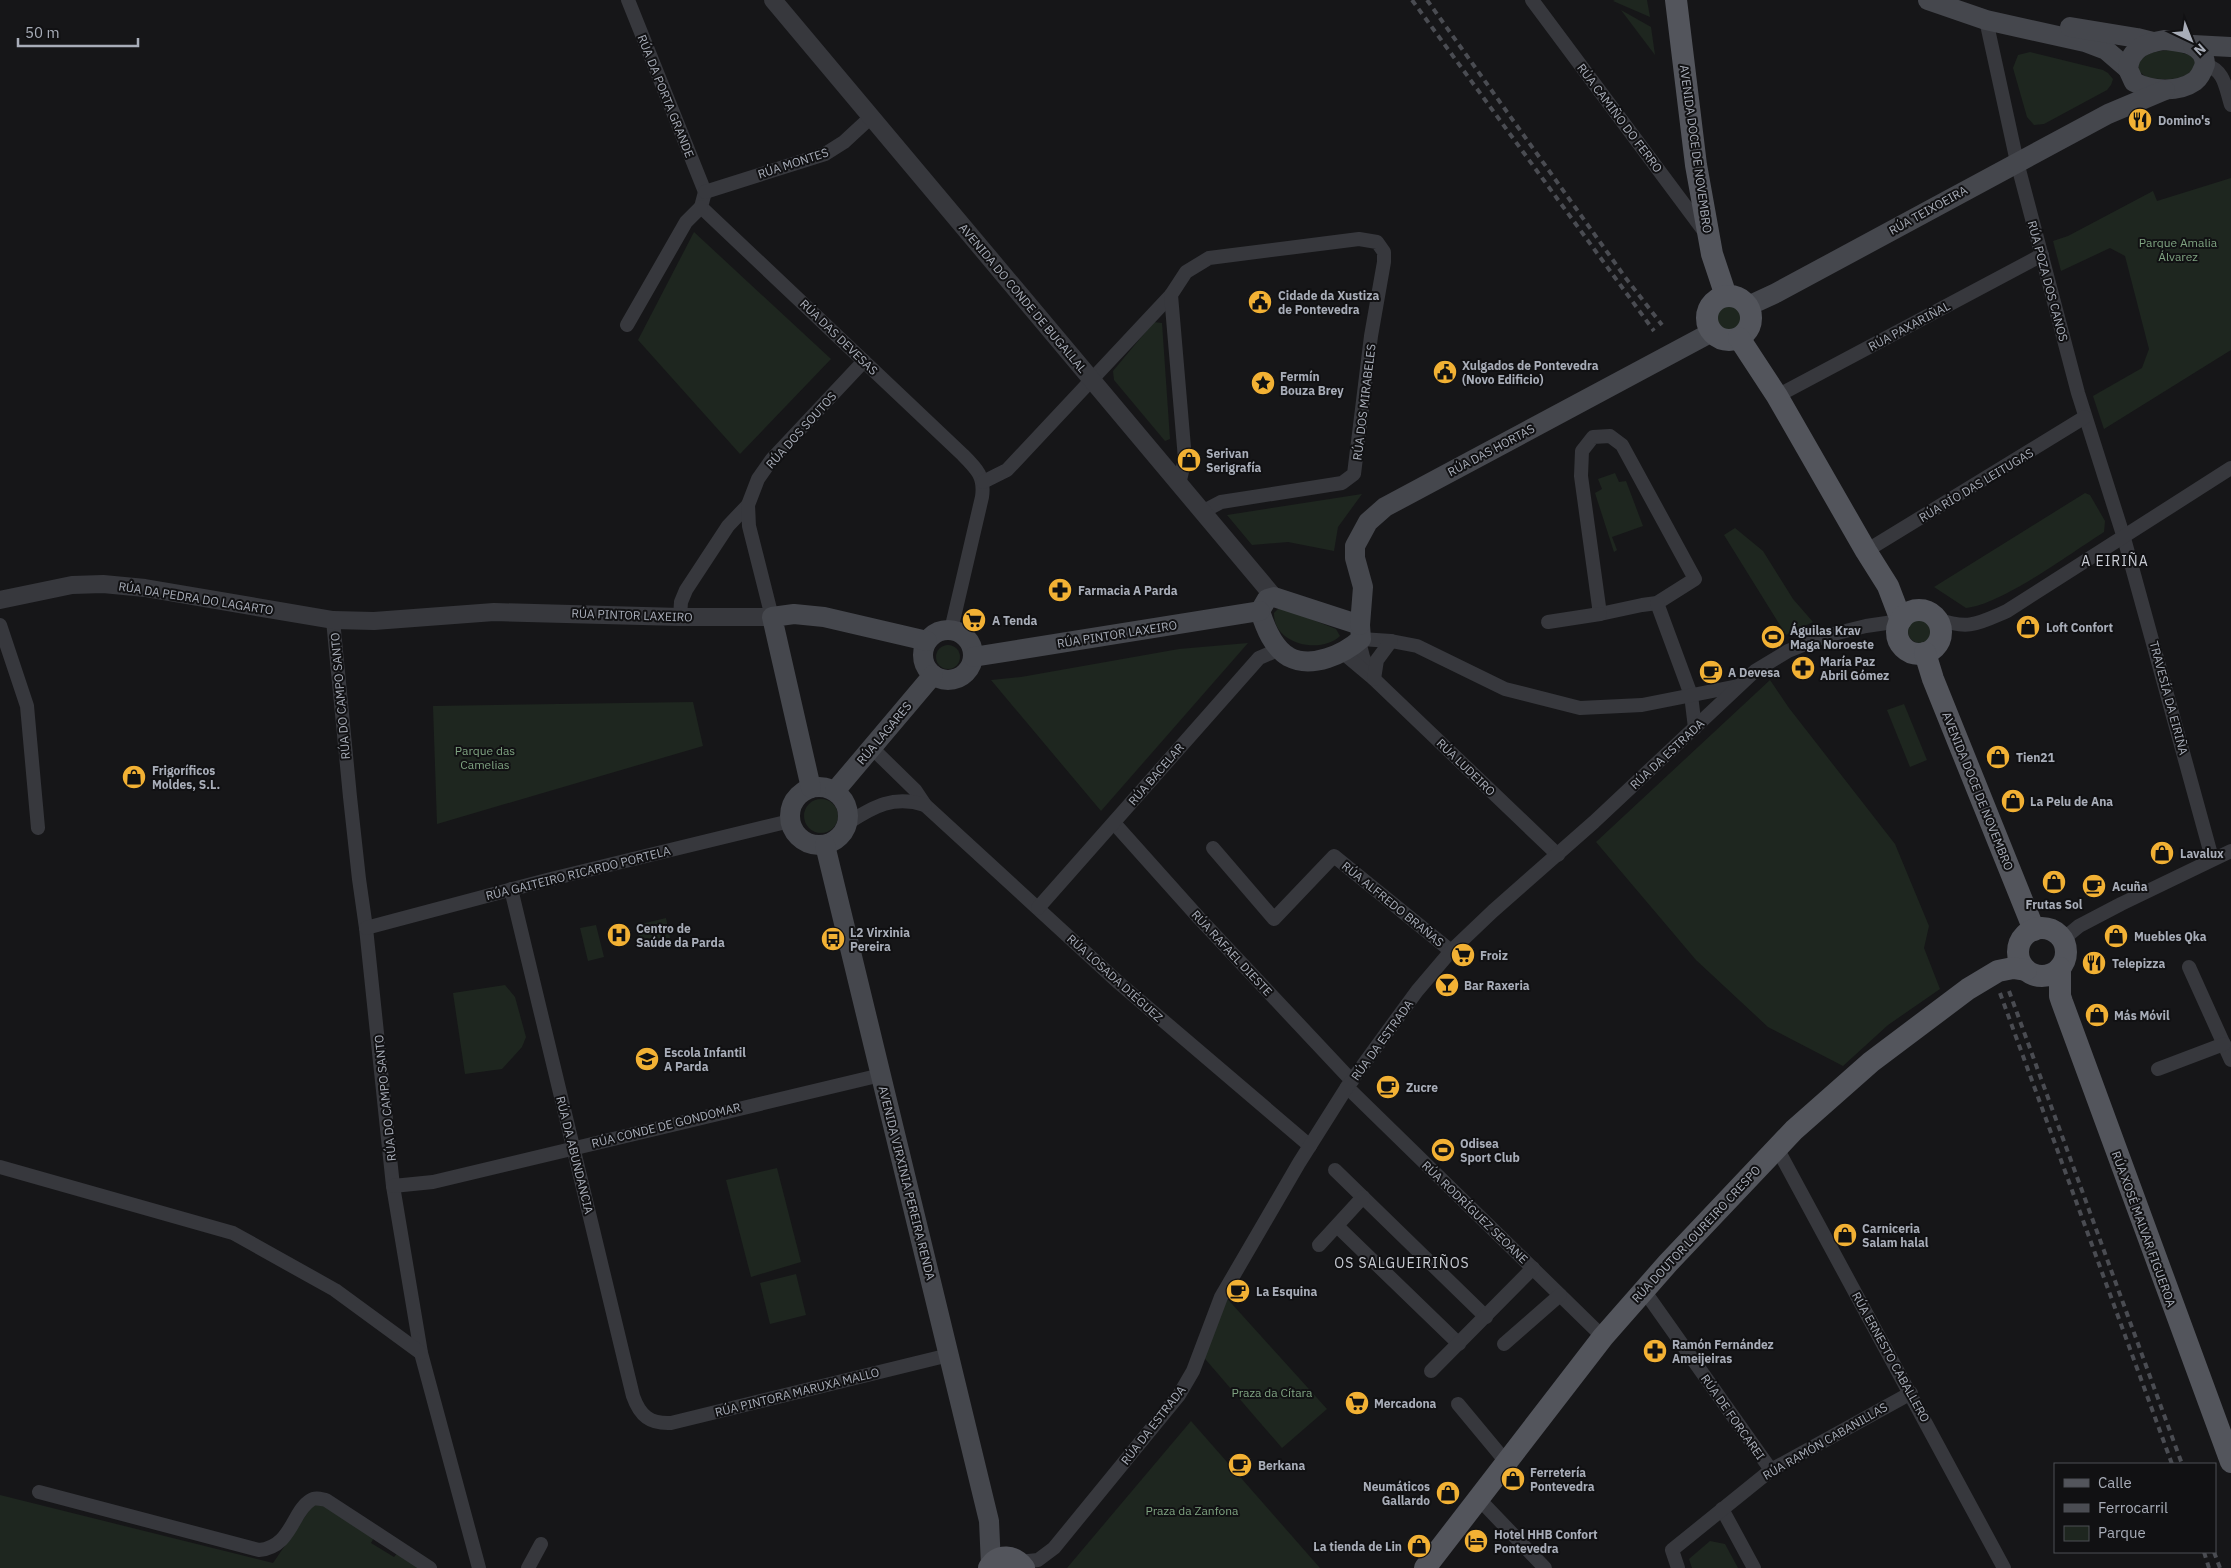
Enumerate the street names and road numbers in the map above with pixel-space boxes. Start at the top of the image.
street label: RÚA DA PORTA GRANDE [634,32,698,160]
street label: RÚA CAMIÑO DO FERRO [1574,61,1666,175]
street label: AVENIDA DOCE DE NOVEMBRO [1677,64,1715,234]
street label: RÚA MONTES [756,144,830,182]
street label: RÚA TEIXOEIRA [1886,182,1970,238]
street label: RÚA POZA DOS CANOS [2025,219,2071,343]
street label: AVENIDA DO CONDE DE BUGALLAL [956,220,1090,376]
street label: RÚA DAS DEVESAS [797,296,881,378]
street label: RÚA PAXARIÑAL [1866,298,1952,354]
street label: RÚA DOS MIRABELES [1349,343,1379,461]
street label: RÚA DOS SOUTOS [763,389,839,471]
street label: RÚA DAS HORTAS [1445,421,1537,479]
street label: RÚA RÍO DAS LEITUGAS [1916,445,2036,525]
street label: RÚA DA PEDRA DO LAGARTO [117,578,275,618]
street label: RÚA PINTOR LAXEIRO [571,605,693,625]
street label: RÚA PINTOR LAXEIRO [1056,617,1178,651]
street label: RÚA DO CAMPO SANTO [327,632,353,760]
street label: TRAVESÍA DA EIRIÑA [2147,639,2191,757]
street label: RÚA LAGARES [853,698,915,767]
street label: AVENIDA DOCE DE NOVEMBRO [1939,710,2017,872]
street label: RÚA DA ESTRADA [1627,716,1707,792]
street label: RÚA LUDEIRO [1434,735,1498,799]
street label: RÚA BACELAR [1125,740,1187,808]
street label: RÚA GAITEIRO RICARDO PORTELA [484,843,672,903]
street label: RÚA ALFREDO BRAÑAS [1339,858,1447,950]
street label: RÚA RAFAEL DIESTE [1188,907,1276,999]
street label: RÚA LOSADA DIÉGUEZ [1064,931,1166,1025]
street label: RÚA DA ESTRADA [1348,996,1416,1083]
street label: RÚA DO CAMPO SANTO [371,1034,399,1162]
street label: AVENIDA VIRXINIA PEREIRA RENDA [876,1084,939,1282]
street label: RÚA DA ABUNDANCIA [553,1095,597,1216]
street label: RÚA CONDE DE GONDOMAR [590,1099,742,1151]
street label: RÚA XOSÉ MALVAR FIGUEROA [2109,1149,2179,1309]
street label: RÚA RODRÍGUEZ SEOANE [1419,1158,1531,1266]
street label: RÚA DOUTOR LOUREIRO CRESPO [1628,1162,1764,1306]
street label: RÚA ERNESTO CABALLERO [1849,1289,1933,1425]
street label: RÚA PINTORA MARUXA MALLO [713,1364,881,1420]
street label: RÚA DE FORCAREI [1698,1371,1768,1463]
street label: RÚA DA ESTRADA [1117,1382,1189,1467]
street label: RÚA RAMÓN CABANILLAS [1760,1399,1890,1483]

